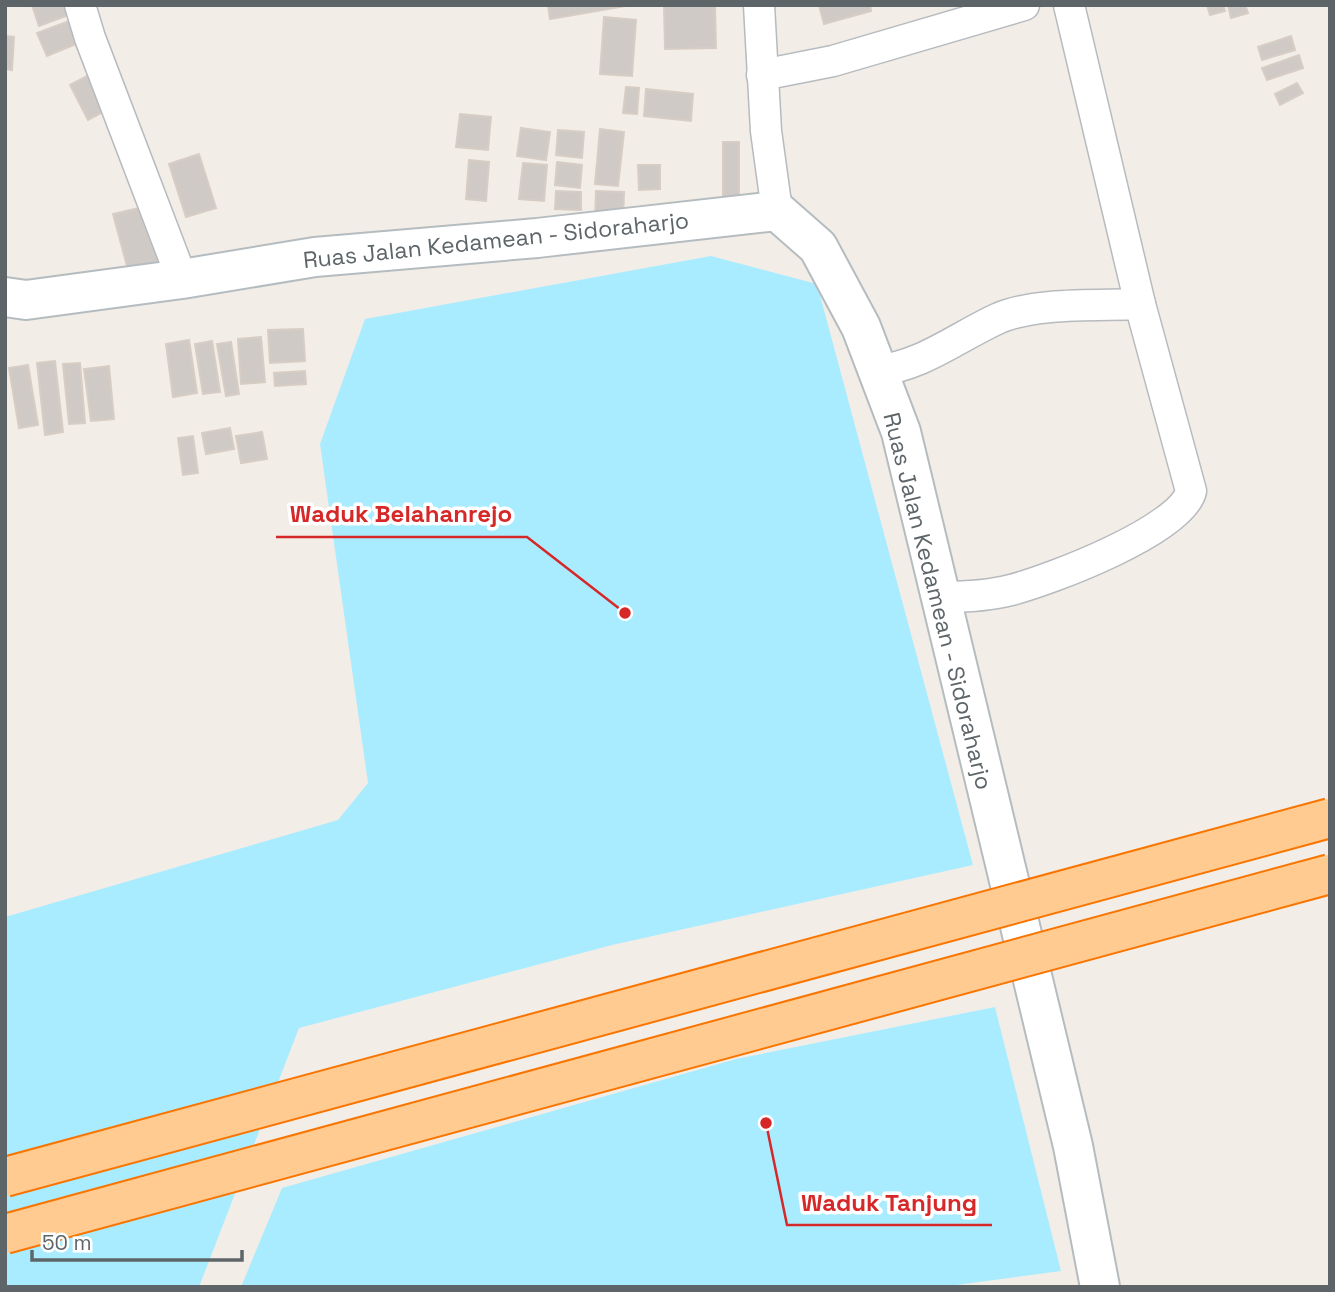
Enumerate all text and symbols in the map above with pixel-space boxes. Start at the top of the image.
street label: Ruas Jalan Kedamean - Sidoraharjo [302,205,690,275]
street label: Ruas Jalan Kedamean - Sidoraharjo [877,409,999,793]
callout: Waduk Belahanrejo [276,492,527,537]
text: Waduk Belahanrejo [290,498,512,529]
callout: Waduk Tanjung [787,1180,992,1225]
text: Waduk Tanjung [801,1187,977,1218]
scale bar [32,1218,242,1262]
text: 50 m [42,1229,92,1256]

